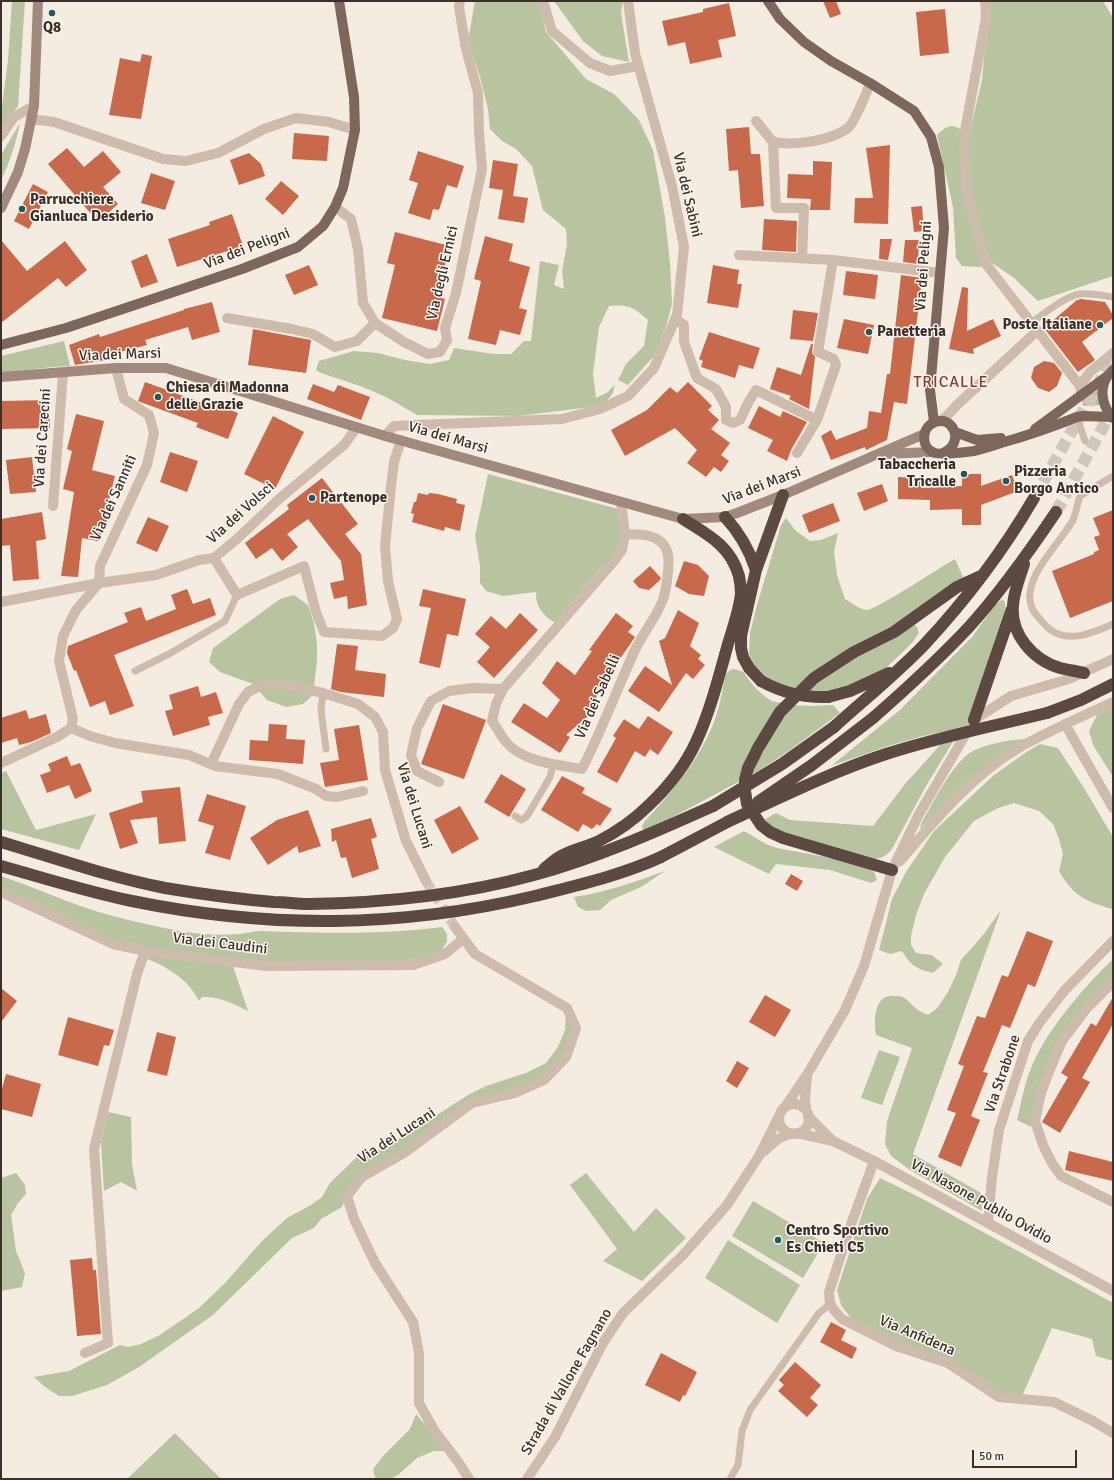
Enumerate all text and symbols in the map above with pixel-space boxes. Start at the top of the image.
marker: Q8 [47,8,57,18]
place label: Q8 [43,19,61,37]
street label: Via dei Sabini [668,151,706,239]
place label: Parrucchiere Gianluca Desiderio [30,191,154,226]
marker: Parrucchiere Gianluca Desiderio [17,204,27,214]
street label: Via dei Peligni [912,220,936,312]
street label: Via dei Peligni [201,224,293,274]
street label: Via degli Ernici [423,224,463,322]
place label: Poste Italiane [1002,316,1092,334]
marker: Poste Italiane [1095,320,1105,330]
place label: Panetteria [877,323,946,341]
marker: Panetteria [864,327,874,337]
street label: Via dei Marsi [79,345,161,365]
district label: TRICALLE [913,373,989,393]
place label: Chiesa di Madonna delle Grazie [166,379,289,414]
street label: Via dei Carecini [31,388,55,488]
marker: Chiesa di Madonna delle Grazie [153,392,163,402]
street label: Via dei Marsi [406,418,490,458]
street label: Via dei Sanniti [87,452,141,544]
place label: Tabaccheria Tricalle [878,456,956,491]
street label: Via dei Marsi [720,463,804,509]
place label: Pizzeria Borgo Antico [1014,463,1099,498]
marker: Tabaccheria Tricalle [959,469,969,479]
marker: Pizzeria Borgo Antico [1001,476,1011,486]
street label: Via dei Volsci [204,478,278,548]
place label: Partenope [320,489,387,507]
marker: Partenope [307,493,317,503]
street label: Via dei Sabelli [571,652,625,742]
street label: Via dei Lucani [392,761,436,851]
street label: Via dei Caudini [172,929,268,959]
street label: Via Strabone [981,1032,1025,1116]
street label: Via dei Lucani [355,1104,439,1168]
street label: Via Nasone Publio Ovidio [907,1156,1055,1248]
place label: Centro Sportivo Es Chieti C5 [786,1222,889,1257]
marker: Centro Sportivo Es Chieti C5 [773,1235,783,1245]
street label: Strada di Vallone Fagnano [518,1306,616,1458]
street label: Via Anfidena [876,1312,958,1360]
scale bar [974,1442,1079,1468]
text: 50 m [979,1449,1004,1464]

